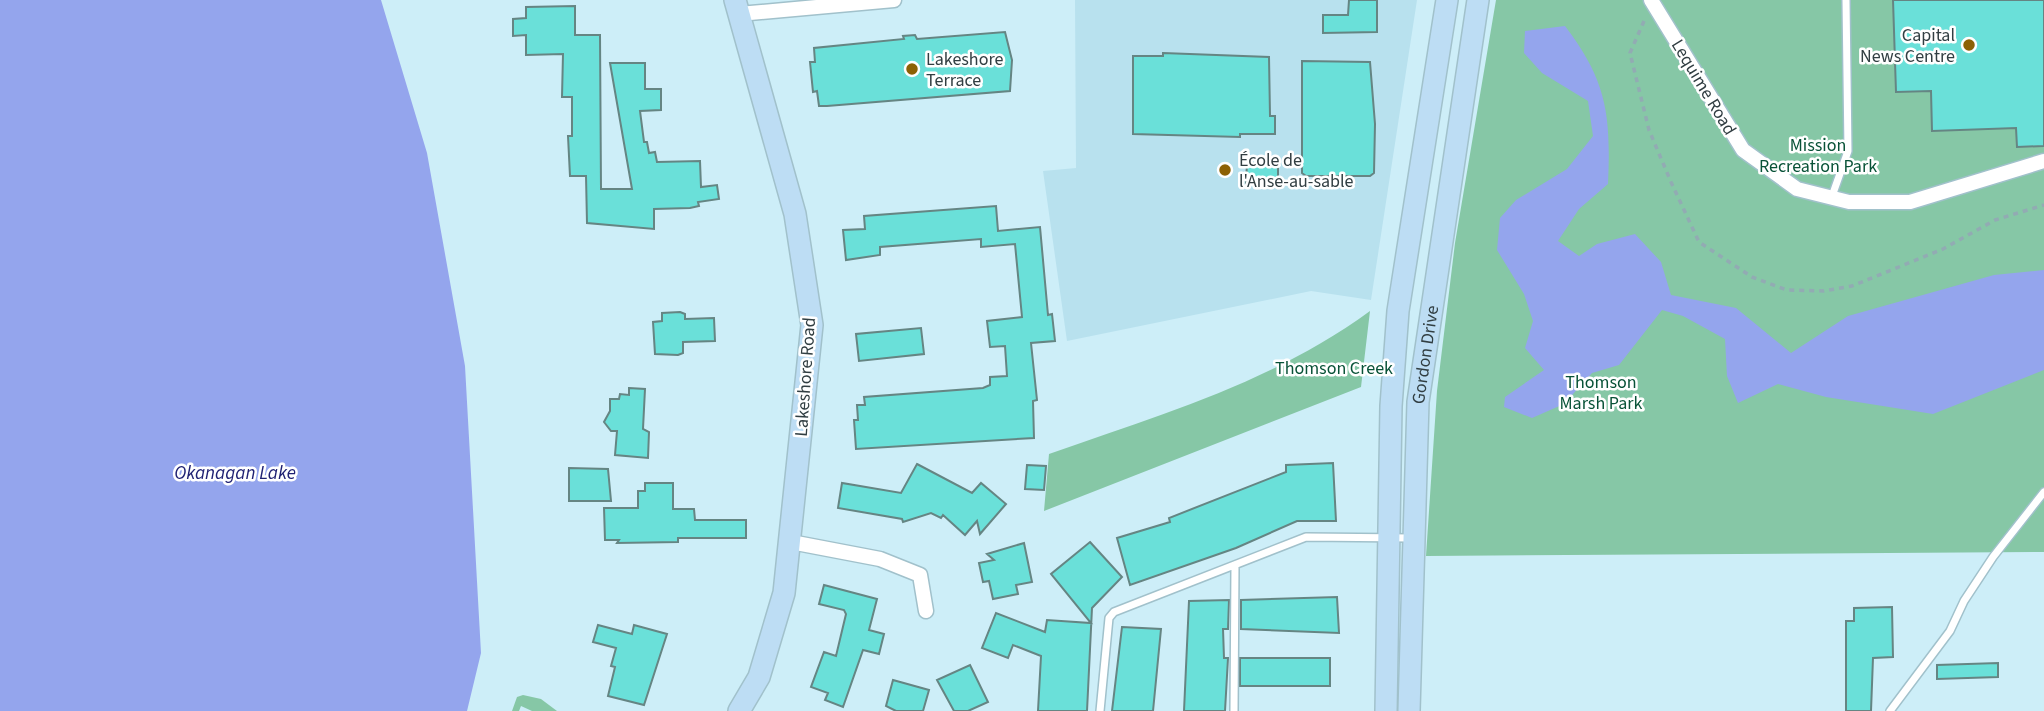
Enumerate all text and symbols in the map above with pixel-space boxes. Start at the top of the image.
place label: Capital News Centre [1860,23,1955,69]
street label: Lequime Road [1665,35,1742,140]
marker: Capital News Centre [1961,37,1977,53]
place label: Lakeshore Terrace [926,47,1003,93]
marker: Lakeshore Terrace [904,61,920,77]
park label: Mission Recreation Park [1759,133,1877,179]
place label: École de l'Anse-au-sable [1239,148,1354,194]
marker: École de l'Anse-au-sable [1217,162,1233,178]
street label: Gordon Drive [1406,304,1445,406]
street label: Lakeshore Road [789,316,822,438]
park label: Thomson Creek [1275,356,1393,381]
park label: Thomson Marsh Park [1560,370,1643,416]
water label: Okanagan Lake [174,460,296,487]

